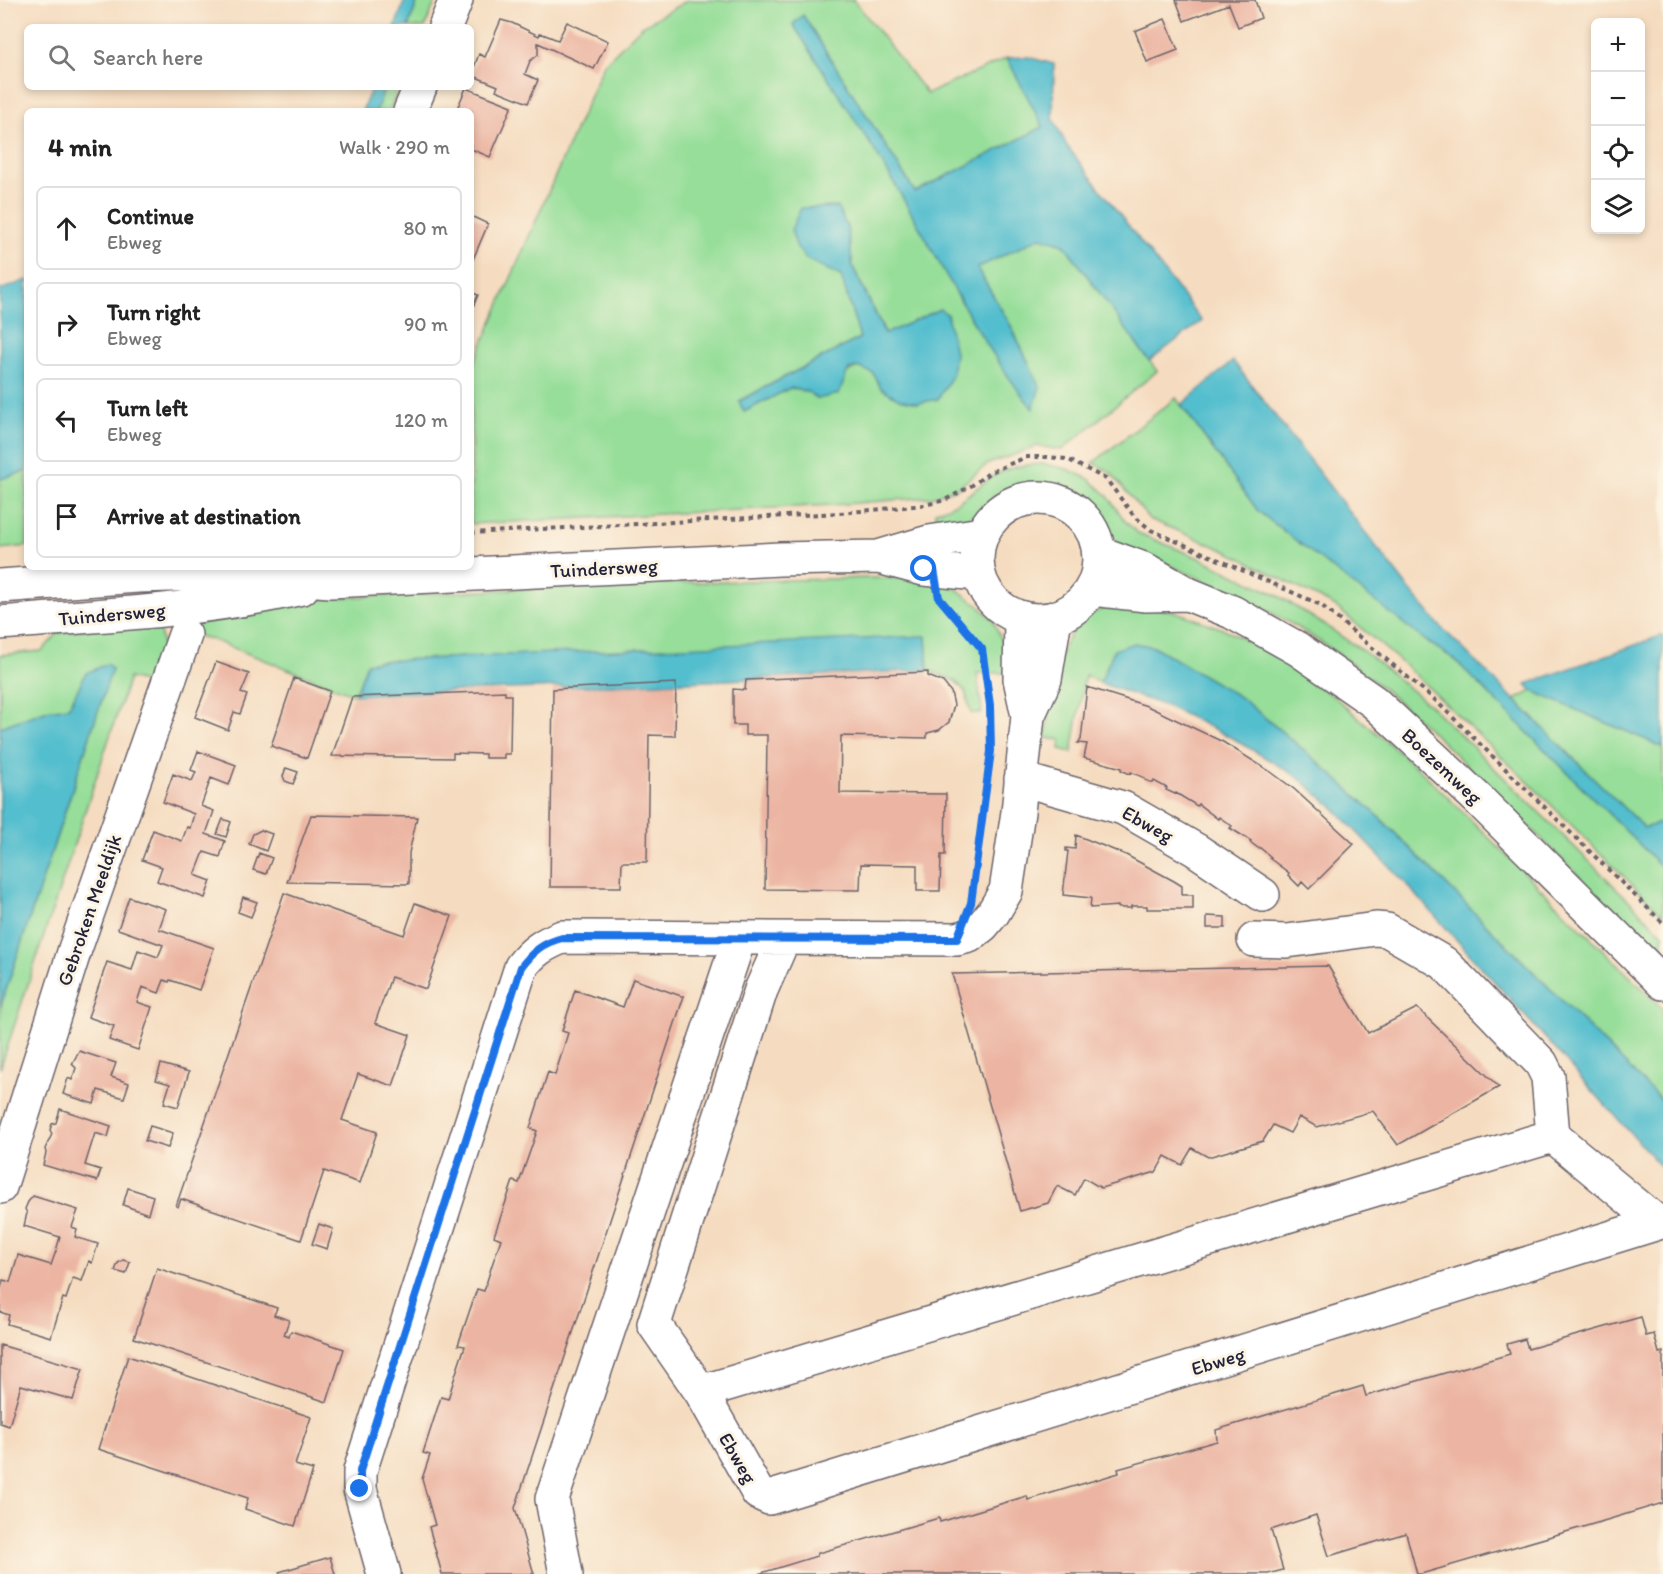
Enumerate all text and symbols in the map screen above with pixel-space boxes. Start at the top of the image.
map controls [1591,18,1645,234]
button: + [1591,18,1645,72]
search box [24,24,474,90]
icon: search [45,41,78,74]
text: Search here [93,44,203,71]
button: − [1591,72,1645,126]
button: locate [1591,126,1645,180]
text: 4 min [48,131,112,163]
text: Walk · 290 m [339,135,450,159]
button: layers [1591,180,1645,234]
text: Continue [107,203,194,230]
icon: ahead [50,212,83,245]
text: 80 m [403,216,448,240]
text: Ebweg [107,230,162,254]
text: Turn right [107,299,201,326]
icon: right [50,308,83,341]
text: 90 m [404,312,448,336]
text: Ebweg [107,326,162,350]
text: Turn left [107,395,188,422]
icon: left [50,404,83,437]
text: 120 m [395,408,448,432]
text: Ebweg [107,422,162,446]
icon: arrive [50,500,83,533]
text: Arrive at destination [107,503,301,530]
street label: Tuindersweg [550,553,659,583]
route start [910,555,936,581]
street label: Tuindersweg [57,597,168,631]
street label: Boezemweg [1397,723,1488,810]
street label: Ebweg [1118,800,1178,848]
street label: Gebroken Meeldijk [52,831,126,989]
street label: Ebweg [1188,1341,1248,1380]
street label: Ebweg [714,1428,762,1488]
route end [346,1475,372,1501]

